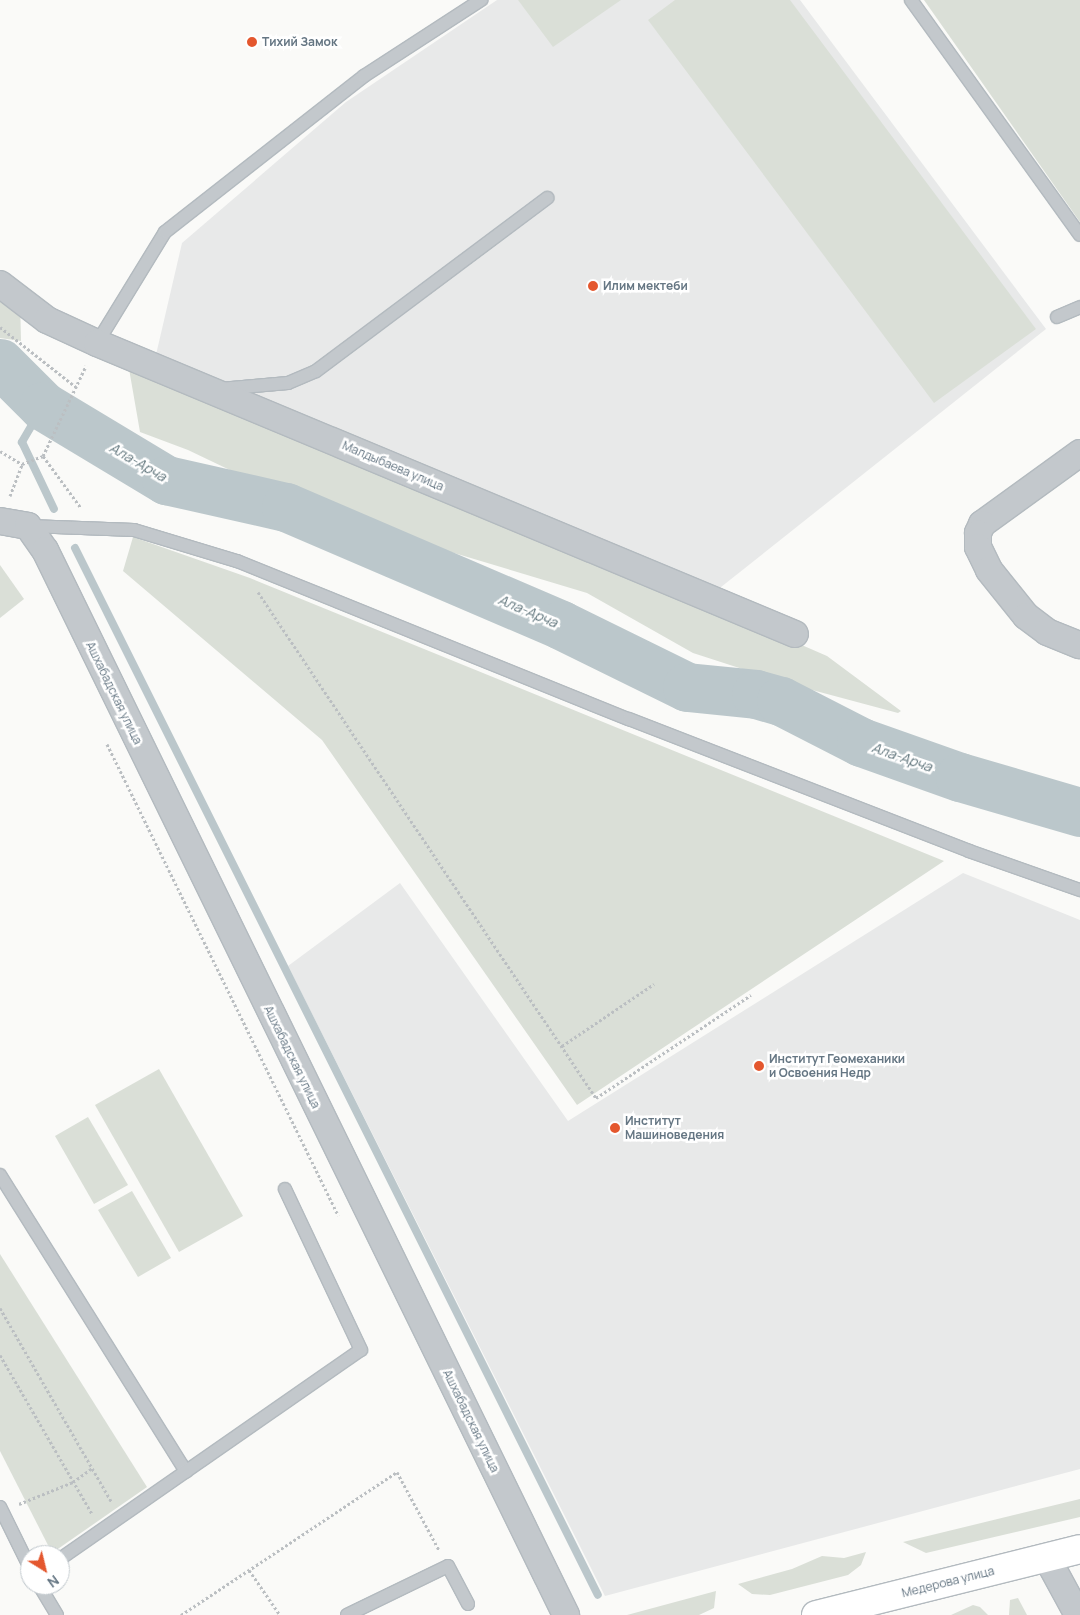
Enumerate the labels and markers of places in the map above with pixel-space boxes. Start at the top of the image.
place label: Тихий Замок [262,35,337,49]
marker: Тихий Замок [246,36,258,48]
place label: Илим мектеби [603,279,688,293]
marker: Илим мектеби [587,280,599,292]
place label: Институт Геомеханики и Освоения Недр [769,1052,905,1080]
marker: Институт Геомеханики и Освоения Недр [753,1060,765,1072]
place label: Институт Машиноведения [625,1114,724,1142]
marker: Институт Машиноведения [609,1122,621,1134]

